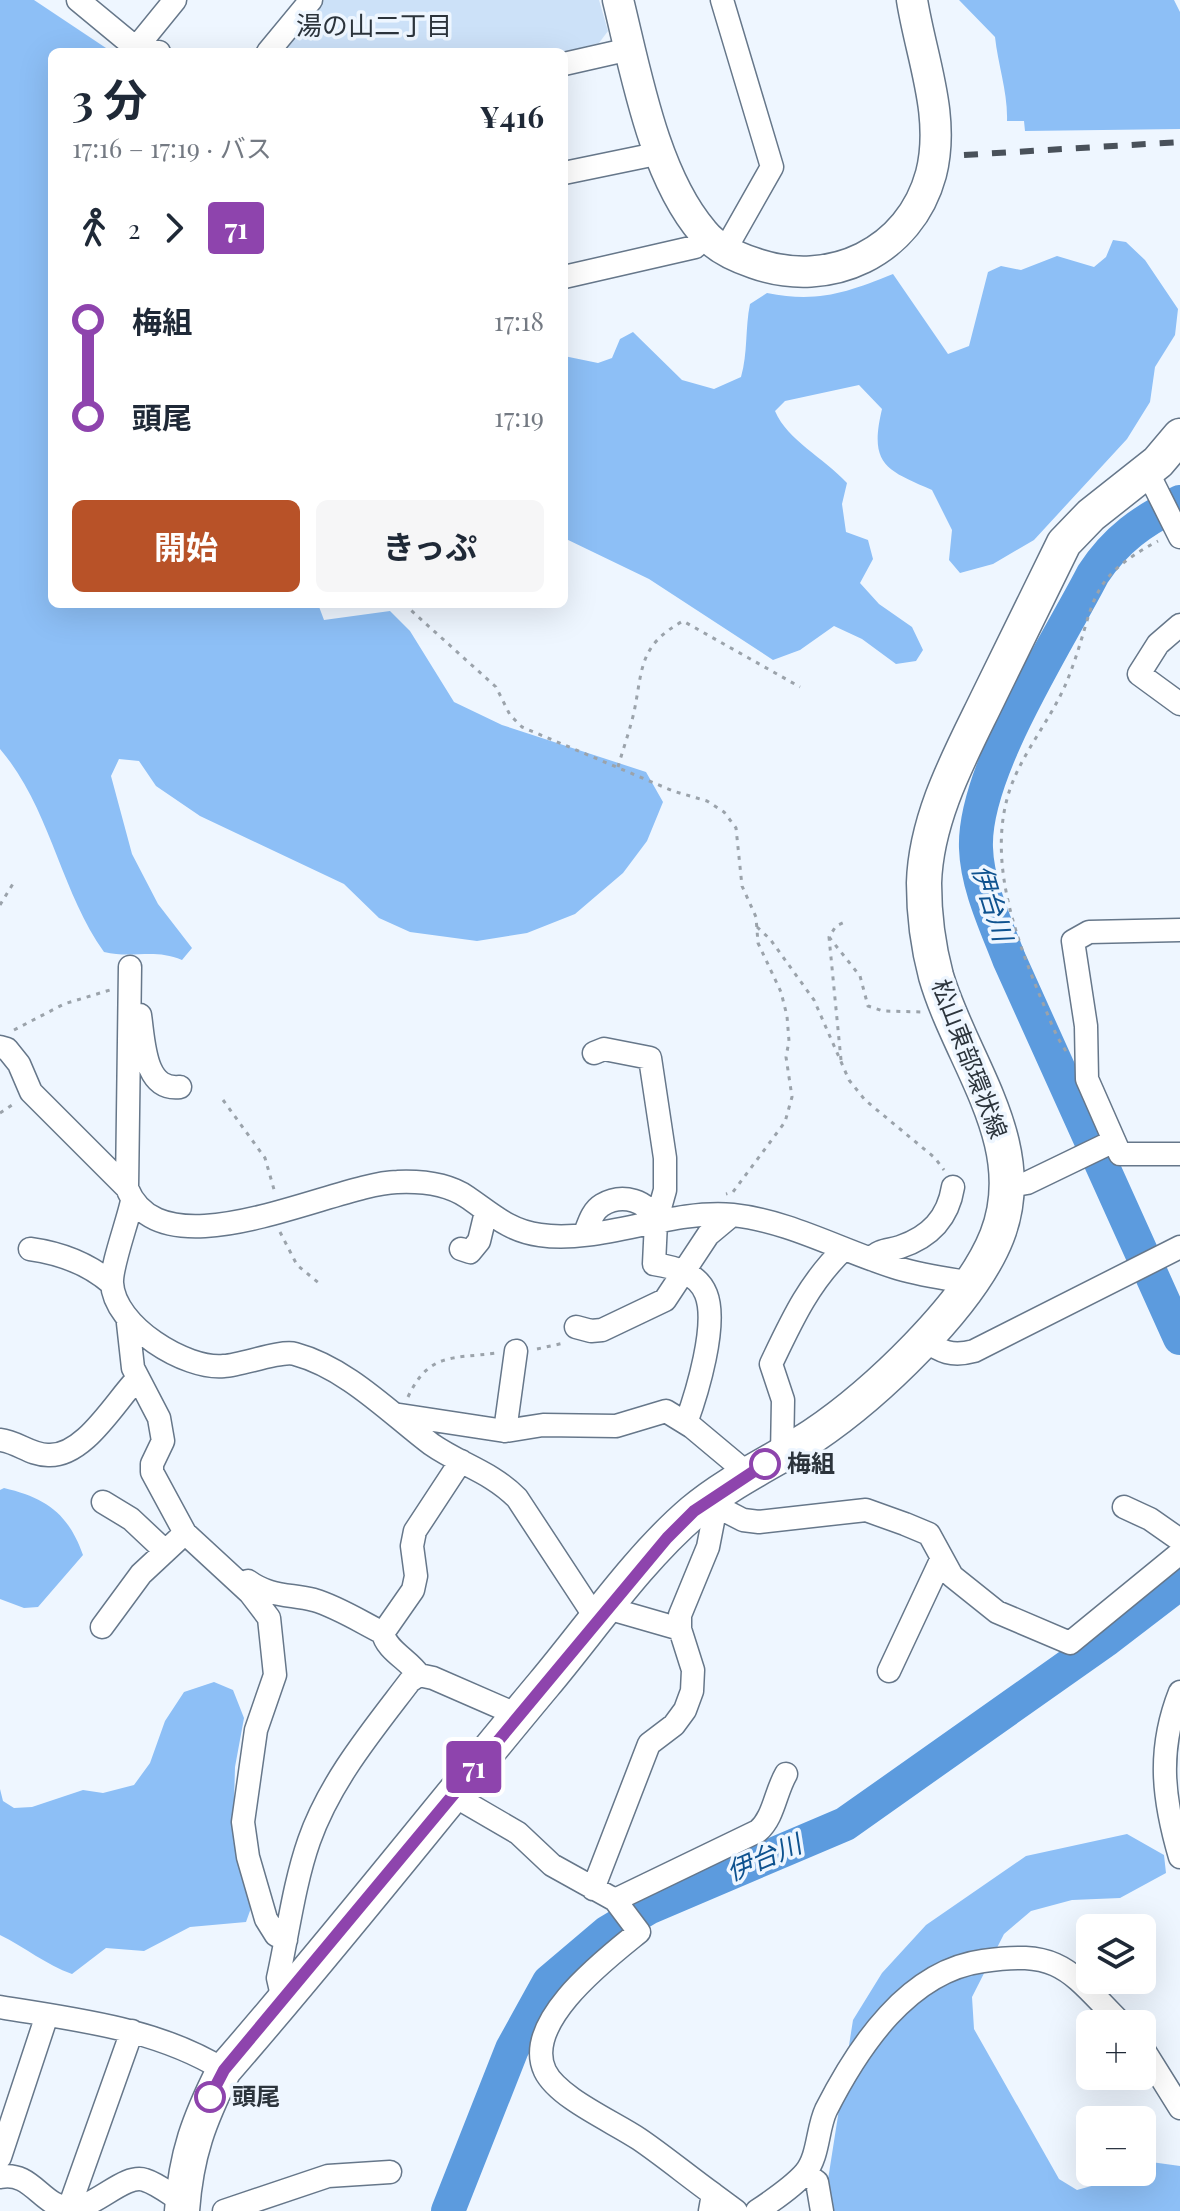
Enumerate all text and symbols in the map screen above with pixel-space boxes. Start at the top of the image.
district label: 湯の山二丁目 [296,7,452,42]
text: 3 分 [72,68,147,127]
text: ¥416 [480,96,544,136]
text: 17:16 – 17:19 · バス [72,130,272,165]
icon: walk [72,206,116,250]
icon: forward [152,206,196,250]
text: 71 [224,209,248,246]
text: 2 [128,211,140,246]
text: 梅組 [132,301,192,341]
text: 17:18 [494,303,544,338]
text: 頭尾 [132,397,192,437]
text: 17:19 [494,399,544,434]
button: 開始 [72,500,300,592]
button: きっぷ [316,500,544,592]
water label: 伊台川 [965,860,1022,948]
street label: 松山東部環状線 [926,974,1016,1142]
place label: 梅組 [787,1446,835,1478]
marker: 梅組 [750,1449,780,1479]
line badge: 71 [438,1741,510,1793]
text: 71 [462,1748,486,1785]
water label: 伊台川 [721,1824,809,1888]
map controls [1076,1914,1156,2186]
button: layers [1076,1914,1156,1994]
button: + [1076,2010,1156,2090]
place label: 頭尾 [232,2079,280,2111]
marker: 頭尾 [195,2082,225,2112]
button: − [1076,2106,1156,2186]

